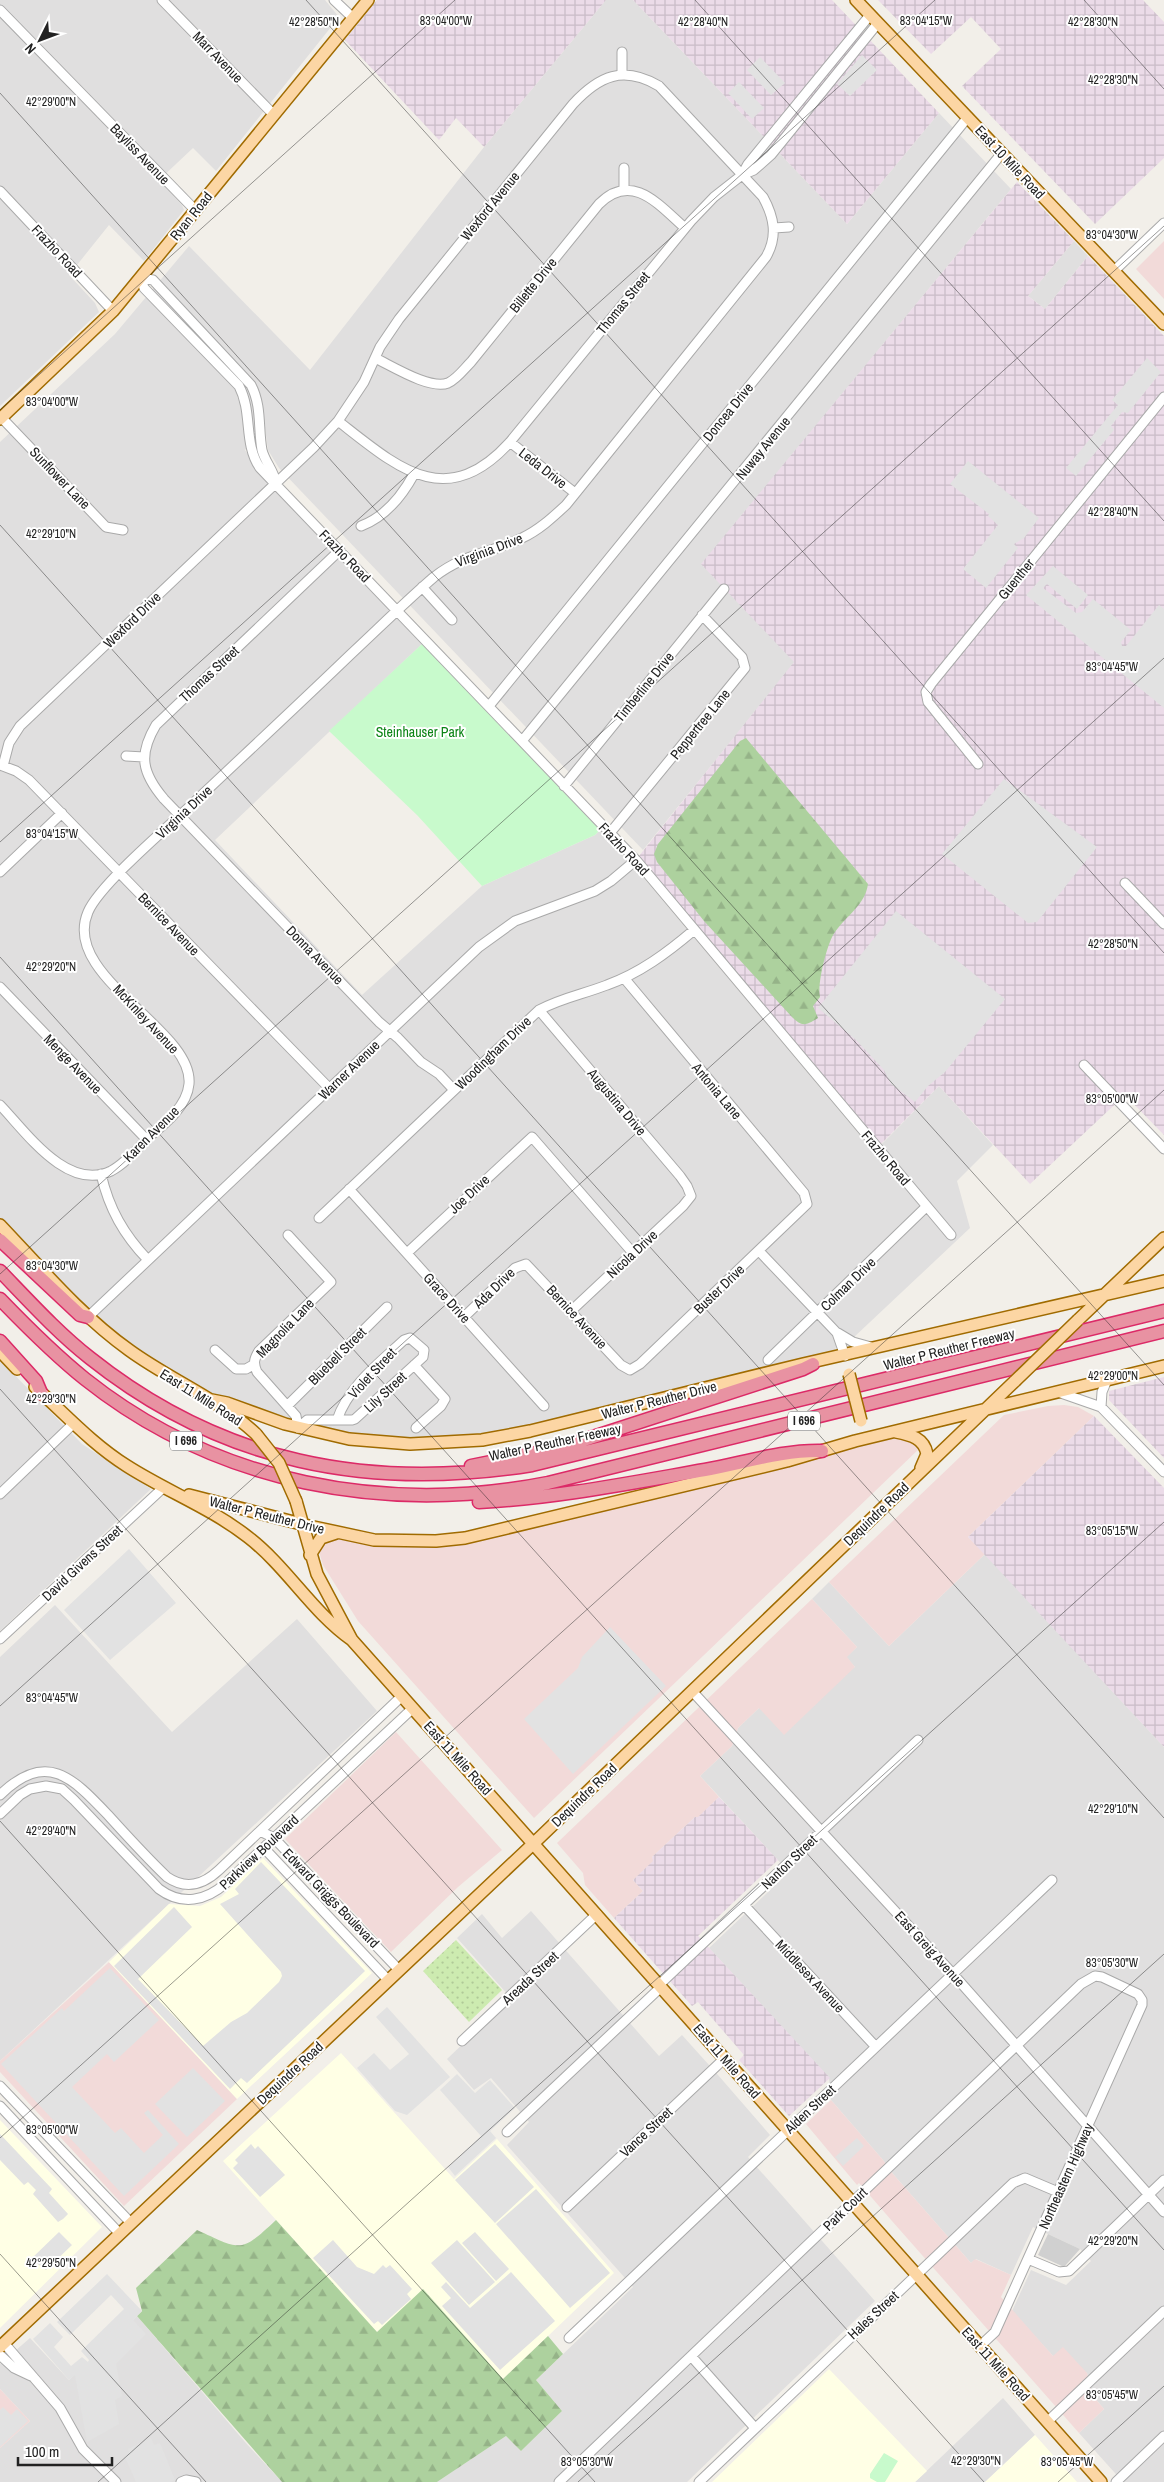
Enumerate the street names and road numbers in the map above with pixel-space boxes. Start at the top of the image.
street label: Marr Avenue [189,27,247,87]
street label: Bayliss Avenue [106,120,174,188]
street label: East 10 Mile Road [971,121,1049,203]
street label: Wexford Avenue [457,168,523,244]
street label: Ryan Road [166,188,216,244]
street label: Frazho Road [28,221,86,281]
street label: Billette Drive [505,254,561,316]
street label: Thomas Street [592,268,654,338]
street label: Doncea Drive [699,379,757,445]
street label: Nuway Avenue [732,413,794,483]
street label: Sunflower Lane [26,443,94,513]
street label: Leda Drive [515,444,571,492]
street label: Frazho Road [315,526,375,586]
street label: Virginia Drive [453,529,525,571]
street label: Guenther [994,555,1038,603]
street label: Wexford Drive [99,588,165,652]
street label: Thomas Street [175,642,243,706]
street label: Timberline Drive [610,648,678,726]
street label: Peppertree Lane [666,685,734,763]
street label: Virginia Drive [152,781,216,843]
street label: Frazho Road [595,819,653,879]
street label: Bernice Avenue [134,889,204,959]
street label: Donna Avenue [282,922,348,988]
street label: McKinley Avenue [109,980,183,1058]
street label: Woodingham Drive [451,1012,535,1094]
street label: Menge Avenue [40,1030,106,1098]
street label: Warner Avenue [315,1036,383,1104]
street label: Antonia Lane [688,1058,746,1123]
street label: Augustina Drive [583,1064,650,1139]
street label: Karen Avenue [119,1102,183,1166]
street label: Frazho Road [858,1127,914,1189]
street label: Joe Drive [445,1171,493,1217]
street label: Nicola Drive [603,1226,661,1282]
street label: Colman Drive [817,1253,879,1315]
street label: Buster Drive [690,1260,748,1318]
street label: Ada Drive [469,1264,519,1313]
street label: Grace Drive [420,1269,474,1327]
street label: Bernice Avenue [543,1281,611,1353]
street label: Magnolia Lane [252,1294,318,1362]
street label: Bluebell Street [304,1323,370,1389]
street label: Walter P Reuther Freeway [882,1324,1017,1374]
street label: Violet Street [344,1344,400,1402]
street label: East 11 Mile Road [157,1365,245,1429]
street label: Lily Street [360,1368,410,1416]
street label: Walter P Reuther Drive [600,1377,718,1423]
road number: I 696 [788,1412,820,1430]
street label: Walter P Reuther Freeway [487,1419,623,1465]
road number: I 696 [170,1432,202,1450]
street label: Dequindre Road [839,1478,913,1550]
street label: Walter P Reuther Drive [208,1492,326,1538]
street label: David Givens Street [38,1521,126,1605]
street label: East 11 Mile Road [420,1717,496,1799]
street label: Dequindre Road [547,1759,621,1831]
street label: Parkview Boulevard [216,1811,302,1893]
street label: Nanton Street [757,1831,821,1893]
street label: Edward Griggs Boulevard [279,1844,383,1952]
street label: East Greig Avenue [891,1907,969,1991]
street label: Middlesex Avenue [771,1936,849,2016]
street label: Areada Street [497,1947,562,2009]
street label: East 11 Mile Road [690,2020,764,2102]
street label: Dequindre Road [253,2038,327,2108]
street label: Alden Street [780,2081,839,2138]
street label: Vance Street [616,2103,676,2161]
street label: Northeastern Highway [1035,2120,1098,2232]
street label: Park Court [819,2183,871,2235]
street label: Hales Street [844,2287,902,2343]
street label: East 11 Mile Road [958,2323,1034,2405]

